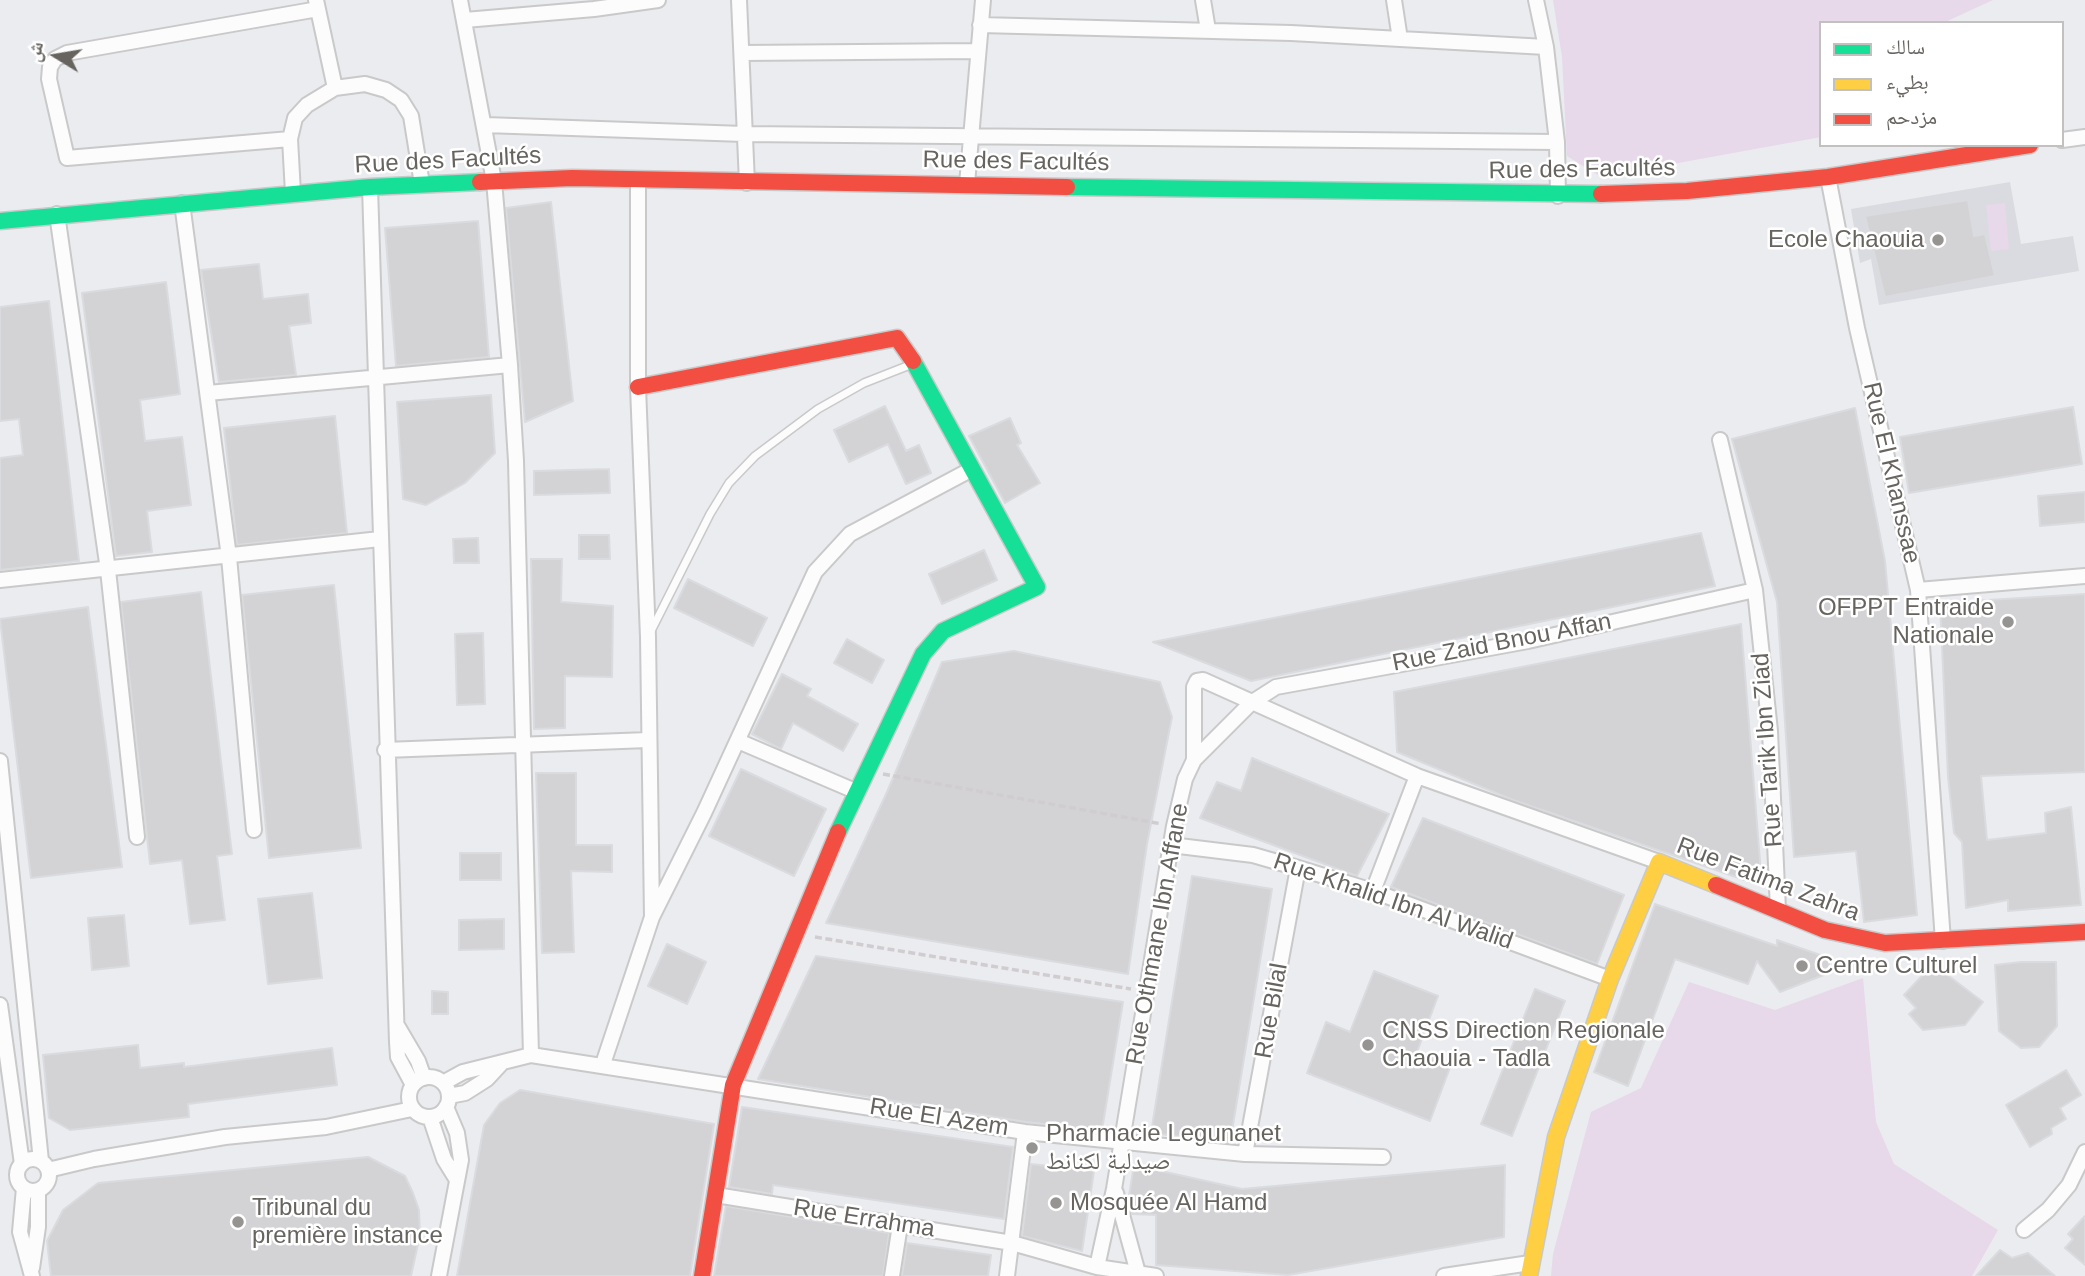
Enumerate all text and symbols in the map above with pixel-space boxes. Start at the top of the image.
north arrow [21,21,91,91]
legend [1819,21,2064,147]
text: سالك [1886,35,1925,58]
text: ش [23,40,47,64]
text: بطيء [1886,70,1929,93]
text: مزدحم [1886,105,1937,128]
street label: Rue des Facultés [354,142,542,180]
street label: Rue des Facultés [922,146,1110,178]
street label: Rue des Facultés [1488,154,1676,186]
place label: Ecole Chaouia [1768,226,1924,254]
marker: Ecole Chaouia [1930,232,1946,248]
street label: Rue El Khanssae [1856,379,1926,567]
place label: OFPPT Entraide Nationale [1818,594,1994,650]
street label: Rue Zaid Bnou Affan [1390,608,1614,678]
marker: OFPPT Entraide Nationale [2000,614,2016,630]
street label: Rue Tarik Ibn Ziad [1747,652,1789,848]
street label: Rue Othmane Ibn Affane [1121,801,1195,1067]
street label: Rue Fatima Zahra [1673,832,1863,928]
street label: Rue Khalid Ibn Al Walid [1270,847,1516,957]
place label: Centre Culturel [1816,952,1977,980]
marker: Centre Culturel [1794,958,1810,974]
street label: Rue Bilal [1249,961,1295,1061]
place label: CNSS Direction Regionale Chaouia - Tadla [1382,1017,1665,1073]
marker: CNSS Direction Regionale Chaouia - Tadla [1360,1037,1376,1053]
street label: Rue El Azem [868,1093,1010,1143]
place label: Pharmacie Legunanet صيدلية لكنانط [1046,1120,1281,1176]
marker: Pharmacie Legunanet صيدلية لكنانط [1024,1140,1040,1156]
place label: Mosquée Al Hamd [1070,1189,1267,1217]
place label: Tribunal du première instance [252,1194,443,1250]
street label: Rue Errahma [791,1194,937,1244]
marker: Mosquée Al Hamd [1048,1195,1064,1211]
marker: Tribunal du première instance [230,1214,246,1230]

